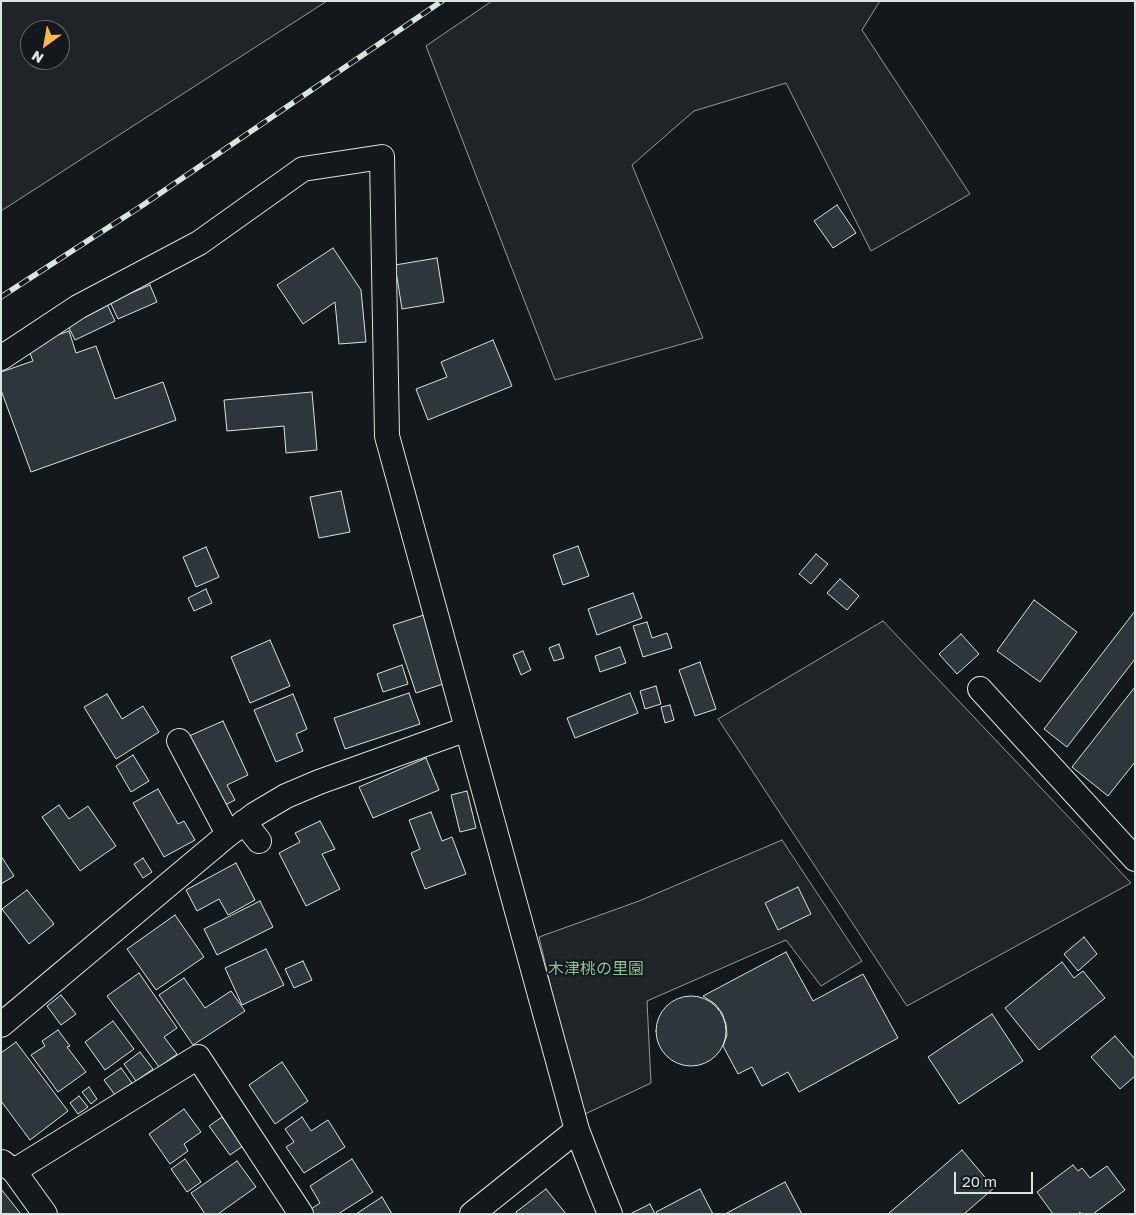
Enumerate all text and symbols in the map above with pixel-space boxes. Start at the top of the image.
north arrow [20,20,70,70]
text: N [28,47,46,67]
park label: 木津桃の里園 [548,959,644,979]
scale bar [956,1162,1035,1194]
text: 20 m [962,1172,997,1190]

